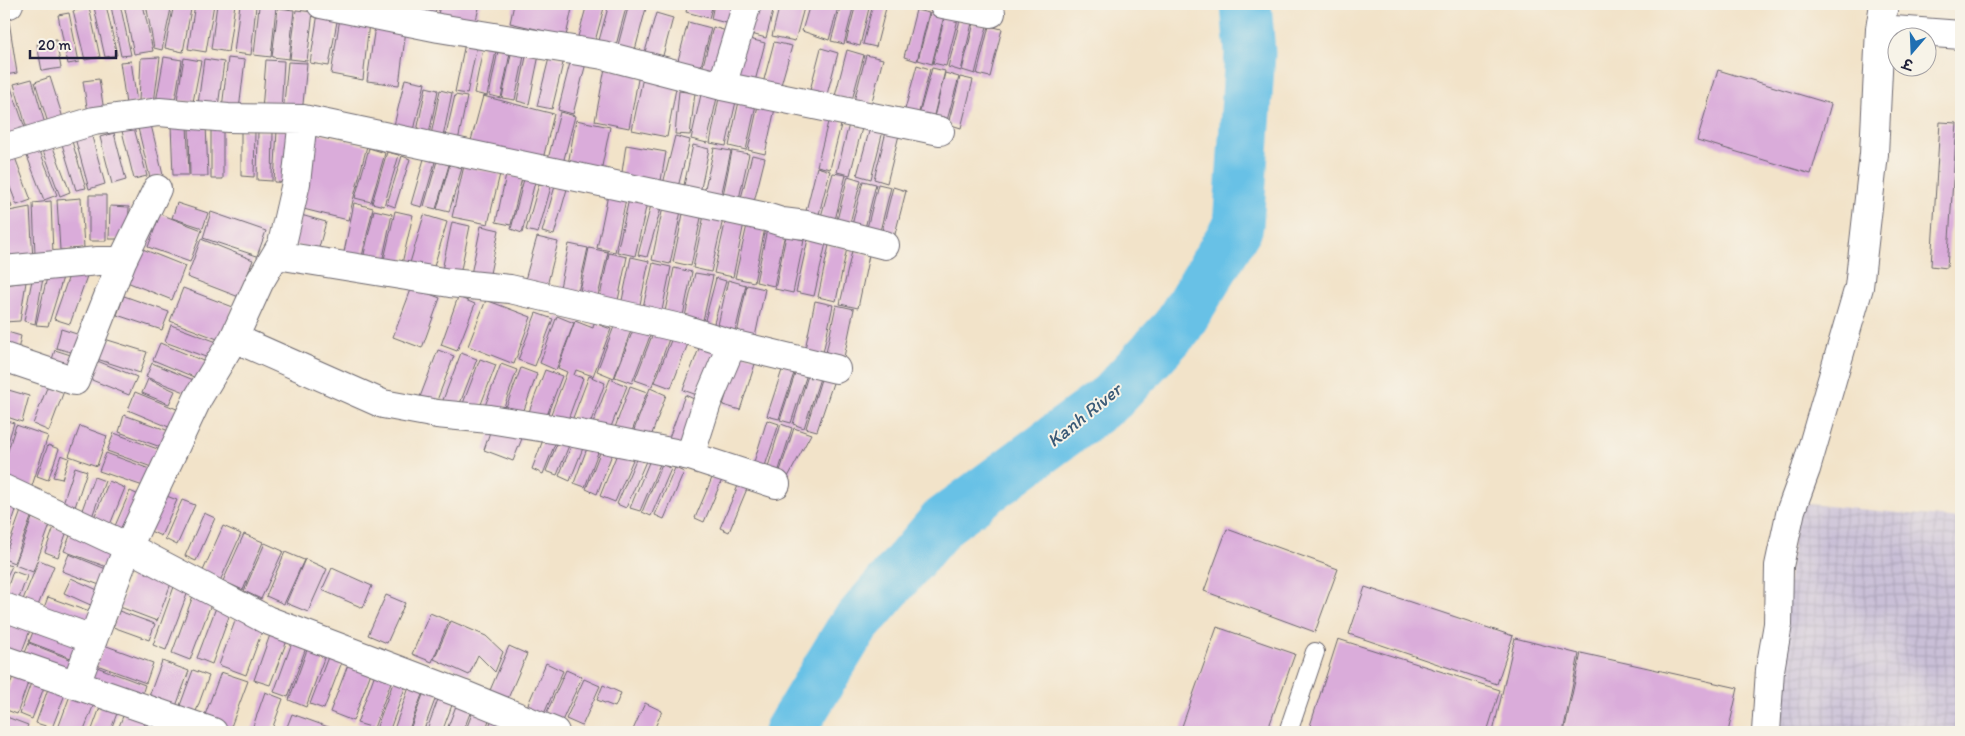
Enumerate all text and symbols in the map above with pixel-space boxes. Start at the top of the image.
scale bar [30,28,116,60]
north arrow [1888,28,1938,78]
text: 20 m [38,36,72,54]
text: उ [1899,54,1917,74]
water label: Kanh River [1042,377,1128,452]

